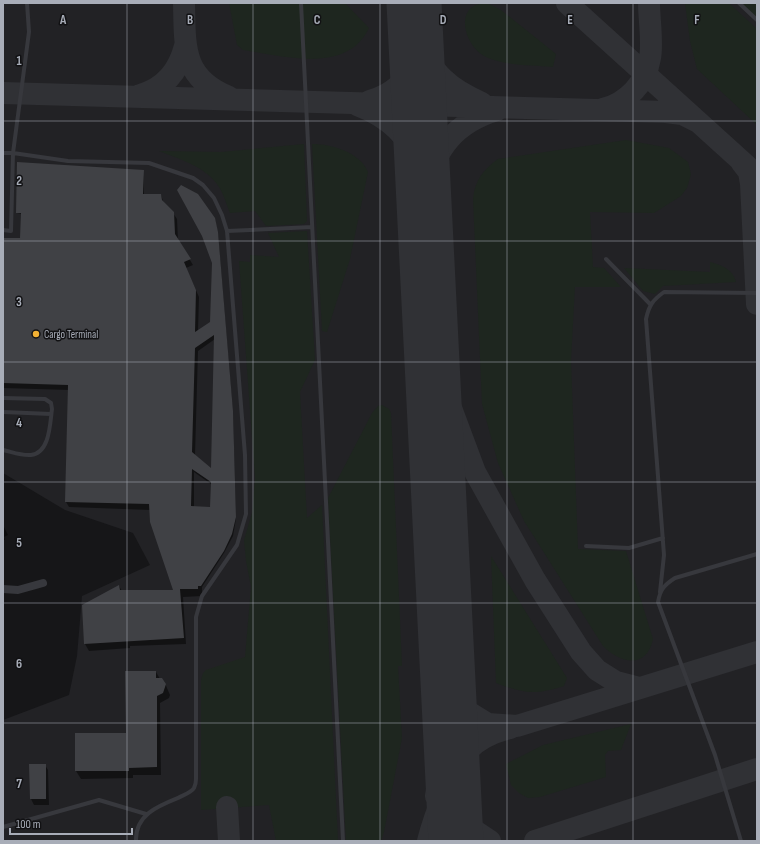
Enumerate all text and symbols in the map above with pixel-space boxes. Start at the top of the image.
text: A [59,12,67,28]
text: B [187,12,193,28]
text: C [314,12,321,28]
text: D [440,12,447,28]
text: E [567,12,573,28]
text: F [694,12,700,28]
text: 1 [16,53,22,69]
text: 2 [16,173,22,189]
text: 3 [16,294,22,310]
place label: Cargo Terminal [44,328,98,341]
marker: Cargo Terminal [31,329,41,339]
text: 4 [16,415,22,431]
text: 5 [16,535,22,551]
text: 6 [16,656,22,672]
text: 7 [16,776,22,792]
scale bar [10,810,132,836]
text: 100 m [16,817,41,832]

